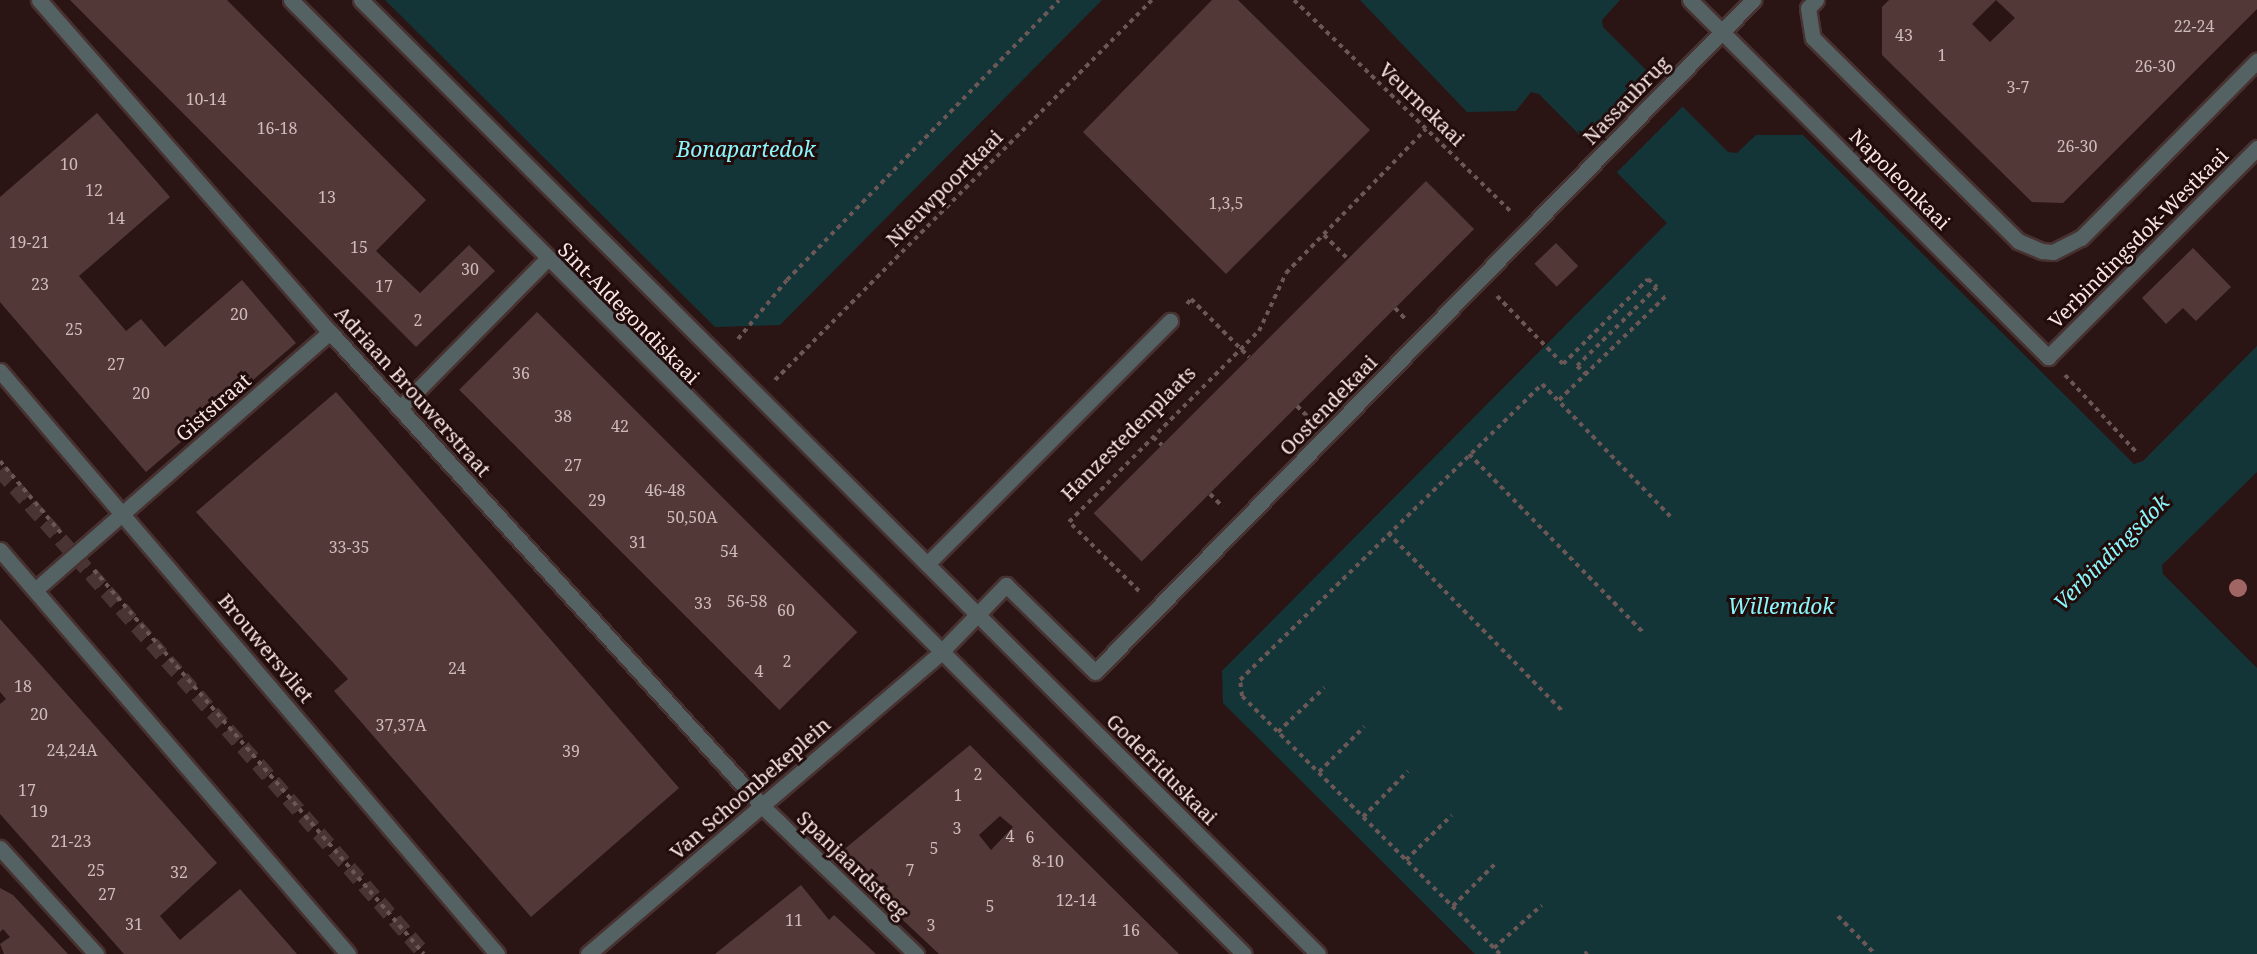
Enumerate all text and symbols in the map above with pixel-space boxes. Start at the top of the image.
house number: 22-24 [2174,16,2214,36]
house number: 43 [1895,25,1913,45]
house number: 1 [1938,45,1946,65]
street label: Nassaubrug [1578,51,1674,149]
house number: 26-30 [2135,56,2175,76]
street label: Veurnekaai [1374,57,1470,151]
house number: 3-7 [2007,77,2029,97]
house number: 10-14 [186,89,226,109]
house number: 16-18 [257,118,297,138]
street label: Napoleonkaai [1845,124,1955,234]
street label: Nieuwpoortkaai [881,125,1007,251]
water label: Bonapartedok [677,136,815,162]
house number: 26-30 [2057,136,2097,156]
street label: Verbindingsdok-Westkaai [2043,143,2233,333]
house number: 10 [60,154,78,174]
house number: 12 [85,180,103,200]
house number: 13 [318,187,336,207]
house number: 1,3,5 [1209,193,1243,213]
house number: 14 [107,208,125,228]
house number: 19-21 [9,232,49,252]
house number: 15 [350,237,368,257]
street label: Sint-Aldegondiskaai [553,237,705,389]
house number: 30 [461,259,479,279]
house number: 23 [31,274,49,294]
house number: 17 [375,276,393,296]
street label: Adriaan Brouwerstraat [330,301,496,481]
house number: 20 [230,304,248,324]
house number: 2 [414,310,422,330]
house number: 25 [65,319,83,339]
street label: Oostendekaai [1274,350,1382,460]
house number: 27 [107,354,125,374]
street label: Hanzestedenplaats [1056,361,1200,505]
house number: 36 [512,363,530,383]
street label: Giststraat [171,368,255,446]
house number: 20 [132,383,150,403]
house number: 38 [554,406,572,426]
house number: 42 [611,416,629,436]
house number: 27 [564,455,582,475]
house number: 46-48 [645,480,685,500]
water label: Verbindingsdok [2048,489,2174,615]
house number: 29 [588,490,606,510]
house number: 50,50A [666,507,718,527]
house number: 31 [629,532,647,552]
house number: 33-35 [329,537,369,557]
house number: 54 [720,541,738,561]
street label: Brouwersvliet [213,589,319,707]
house number: 56-58 [727,591,767,611]
house number: 33 [694,593,712,613]
water label: Willemdok [1728,593,1834,619]
house number: 60 [777,600,795,620]
house number: 2 [783,651,791,671]
house number: 24 [448,658,466,678]
house number: 4 [755,661,763,681]
house number: 18 [14,676,32,696]
house number: 20 [30,704,48,724]
street label: Godefriduskaai [1102,709,1222,829]
street label: Van Schoonbekeplein [665,712,835,864]
house number: 37,37A [375,715,427,735]
house number: 24,24A [46,740,98,760]
house number: 39 [562,741,580,761]
house number: 2 [974,764,982,784]
house number: 17 [18,780,36,800]
house number: 1 [954,785,962,805]
house number: 19 [30,801,48,821]
street label: Spanjaardsteeg [792,806,914,924]
house number: 3 [953,818,961,838]
house number: 4 [1006,826,1014,846]
house number: 6 [1026,827,1034,847]
house number: 21-23 [51,831,91,851]
house number: 5 [930,838,938,858]
house number: 8-10 [1032,851,1064,871]
house number: 25 [87,860,105,880]
house number: 7 [906,860,914,880]
house number: 32 [170,862,188,882]
house number: 27 [98,884,116,904]
house number: 12-14 [1056,890,1096,910]
house number: 5 [986,896,994,916]
house number: 11 [785,910,803,930]
house number: 31 [125,914,143,934]
house number: 3 [927,915,935,935]
house number: 16 [1122,920,1140,940]

